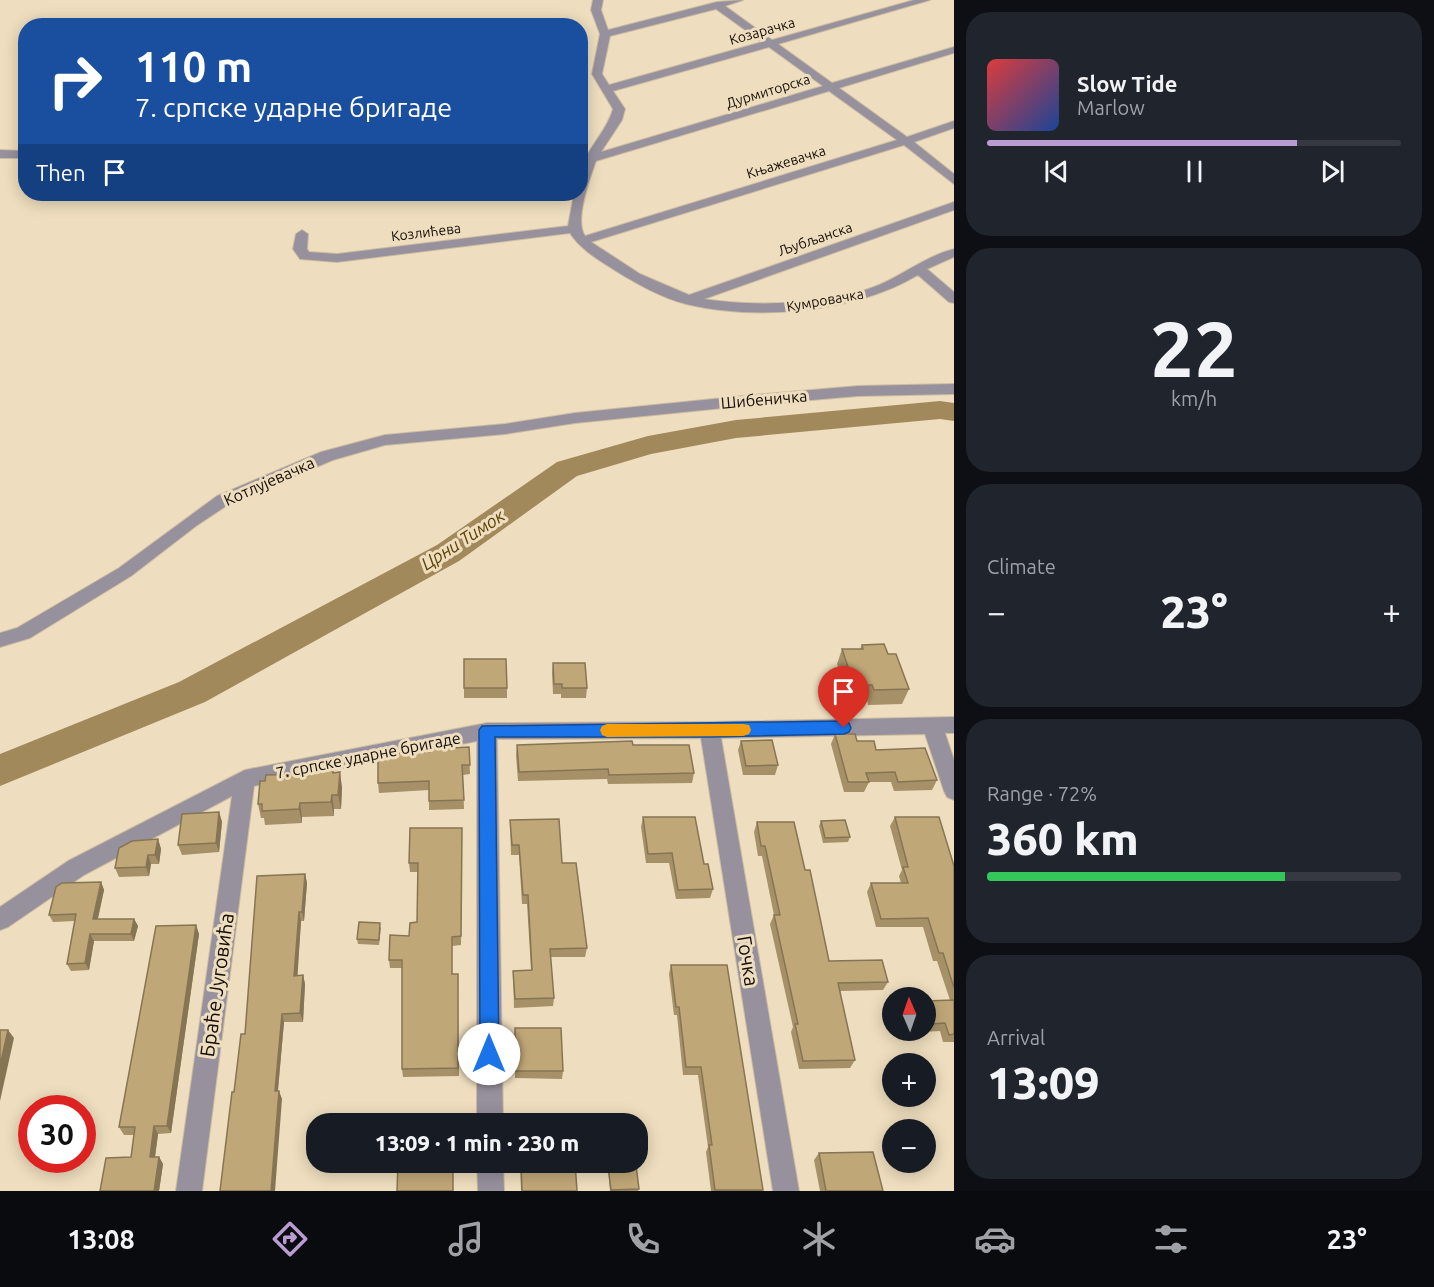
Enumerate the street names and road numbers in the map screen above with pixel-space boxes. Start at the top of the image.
street label: Козарачка [727,14,797,48]
street label: Дурмиторска [724,71,812,111]
street label: Књажевачка [744,142,828,182]
street label: Љубљанска [776,219,854,259]
street label: Козлићева [390,220,462,244]
street label: Кумровачка [785,285,865,315]
street label: Шибеничка [720,386,808,412]
street label: Котлујевачка [221,453,317,509]
street label: 7. српске ударне бригаде [274,728,462,782]
street label: Браће Југовића [195,911,238,1058]
street label: Гочка [733,934,764,988]

